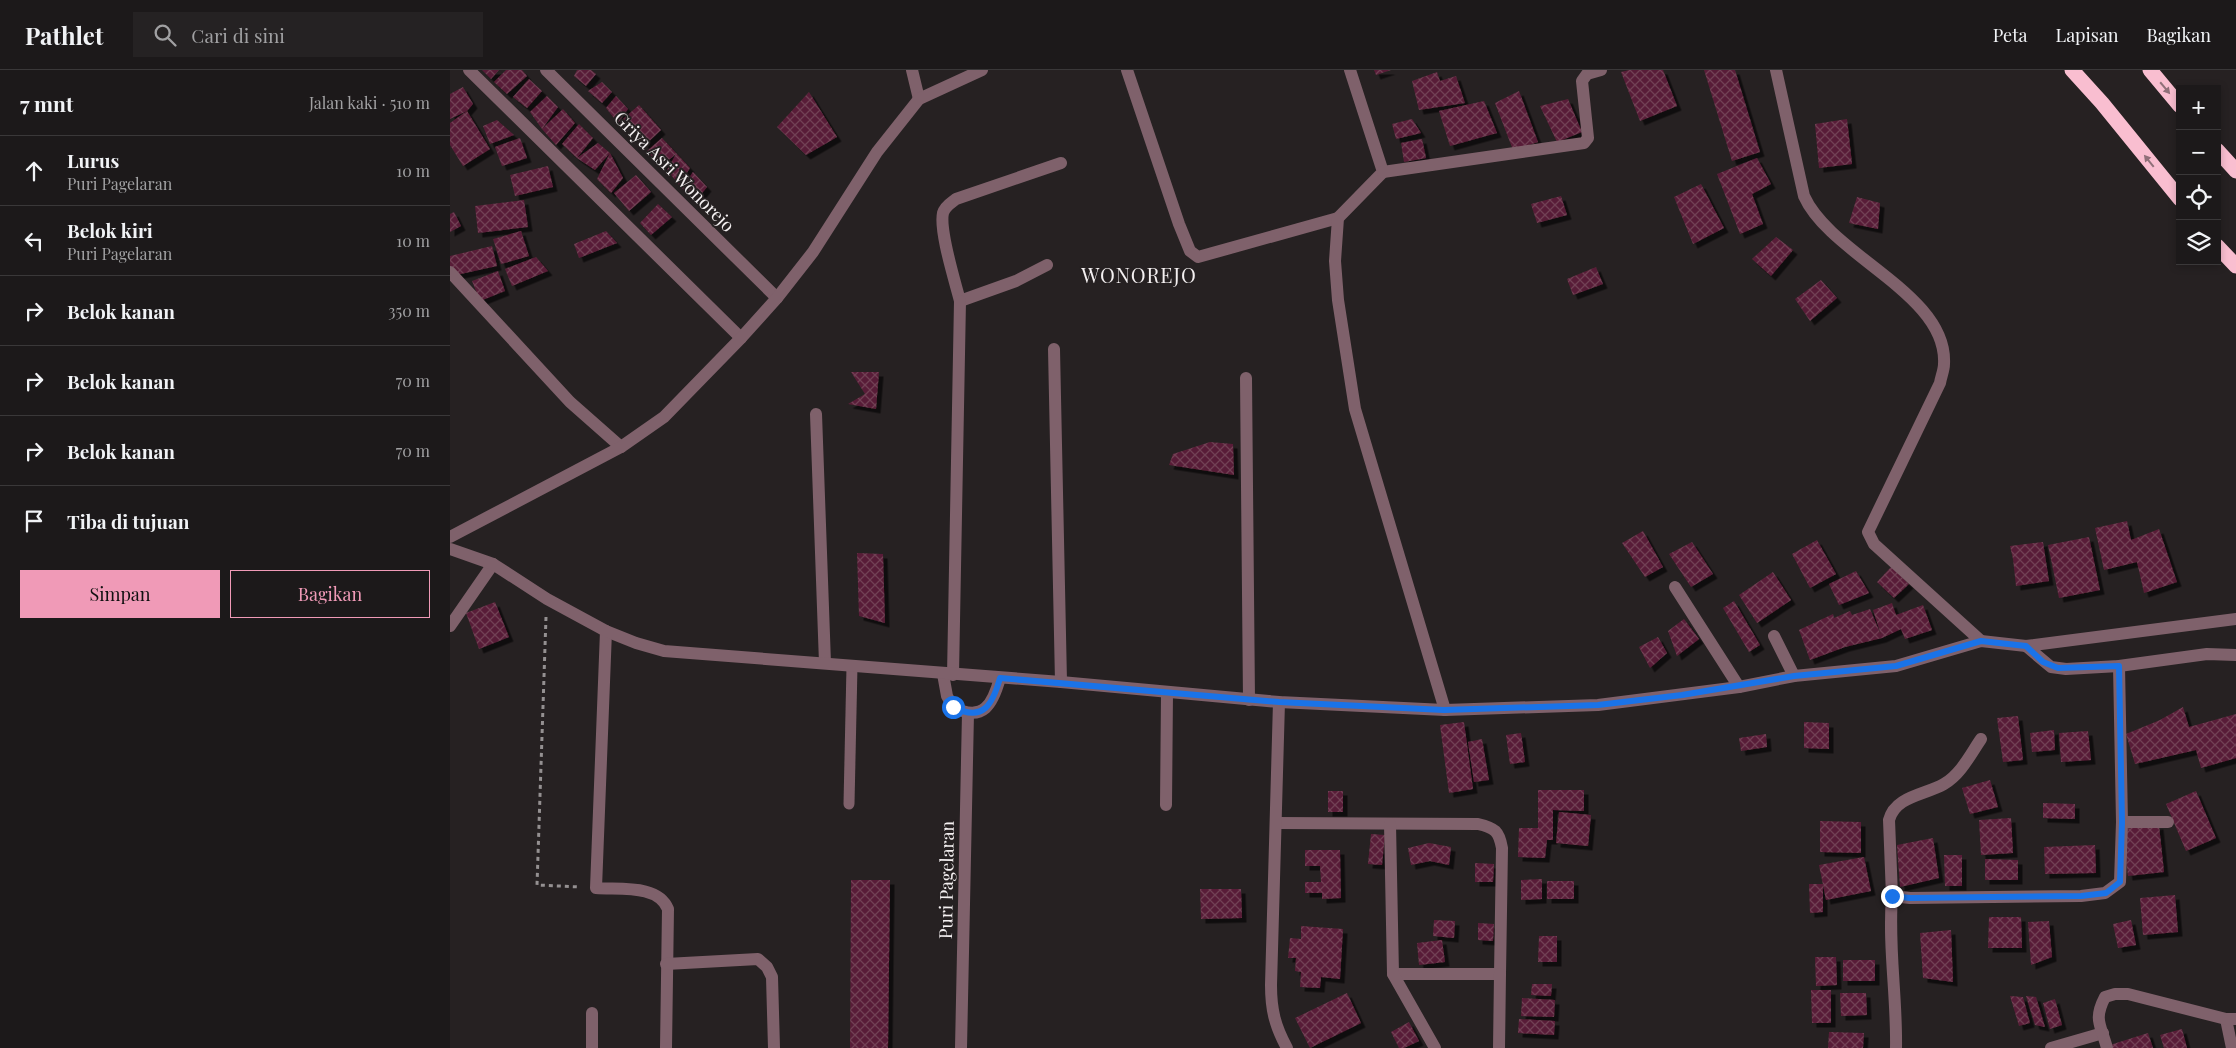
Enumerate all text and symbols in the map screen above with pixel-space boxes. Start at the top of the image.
search box [133,12,483,57]
text: Pathlet [25,19,103,51]
icon: search [151,21,179,49]
text: Cari di sini [191,22,285,48]
text: Peta [1993,23,2028,47]
text: Lapisan [2056,23,2119,47]
text: Bagikan [2147,23,2211,47]
one-way arrow [2159,81,2170,94]
map controls [2176,85,2221,265]
button: + [2176,85,2221,130]
text: 7 mnt [20,89,73,117]
text: Jalan kaki · 510 m [309,92,430,113]
street label: Griya Asri Wonorejo [609,106,740,237]
button: − [2176,130,2221,175]
text: Lurus [67,147,119,173]
one-way arrow [2144,155,2155,168]
icon: ahead [20,157,48,185]
text: 10 m [396,160,430,181]
text: Puri Pagelaran [67,173,172,194]
button: locate [2176,175,2221,220]
text: Belok kiri [67,217,153,243]
button: layers [2176,220,2221,265]
icon: left [20,227,48,255]
text: 10 m [396,230,430,251]
text: Puri Pagelaran [67,243,172,264]
district label: WONOREJO [1080,261,1197,288]
icon: right [20,297,48,325]
text: Belok kanan [67,298,175,324]
text: 350 m [388,300,430,321]
icon: right [20,367,48,395]
text: Belok kanan [67,368,175,394]
text: 70 m [396,370,430,391]
icon: right [20,437,48,465]
text: Belok kanan [67,438,175,464]
text: 70 m [396,440,430,461]
icon: arrive [20,507,48,535]
text: Tiba di tujuan [67,508,189,534]
button: Simpan [20,570,220,618]
button: Bagikan [230,570,430,618]
route start [942,696,965,719]
street label: Puri Pagelaran [933,820,959,939]
route end [1881,885,1904,908]

